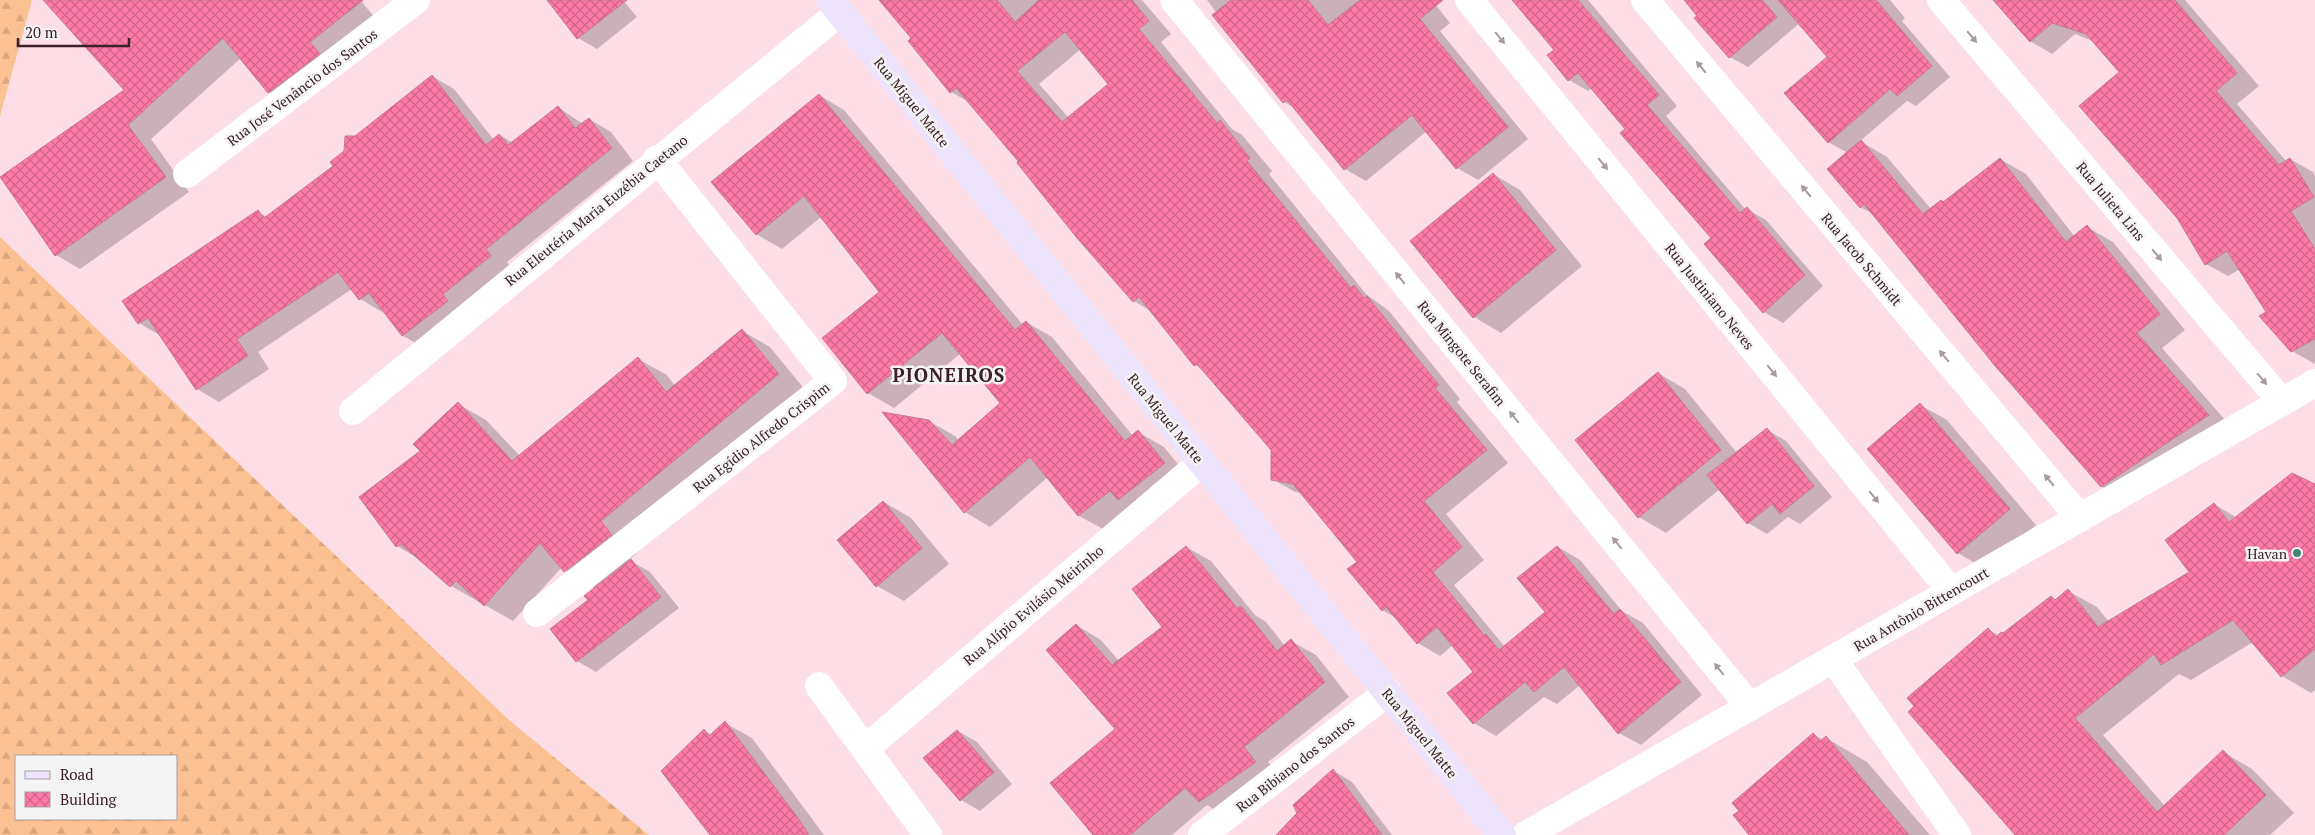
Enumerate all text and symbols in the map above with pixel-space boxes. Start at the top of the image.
scale bar [18,15,129,47]
text: 20 m [25,22,58,42]
street label: Rua José Venâncio dos Santos [223,24,381,150]
one-way arrow [1967,31,1978,44]
one-way arrow [1494,32,1505,44]
street label: Rua Miguel Matte [870,53,954,151]
one-way arrow [1696,61,1707,74]
street label: Rua Eleutéria Maria Euzébia Caetano [501,130,692,290]
one-way arrow [1597,157,1608,170]
street label: Rua Julieta Lins [2072,157,2150,245]
one-way arrow [1800,185,1811,198]
street label: Rua Jacob Schmidt [1817,209,1907,310]
street label: Rua Justiniano Neves [1661,239,1759,353]
one-way arrow [2151,248,2162,261]
one-way arrow [1395,271,1406,284]
street label: Rua Mingote Serafim [1414,296,1510,410]
one-way arrow [1939,350,1950,363]
district label: PIONEIROS [893,362,1005,387]
one-way arrow [1766,364,1777,377]
street label: Rua Miguel Matte [1124,369,1208,467]
one-way arrow [2256,372,2267,385]
street label: Rua Egídio Alfredo Crispim [689,378,833,496]
one-way arrow [1509,411,1520,424]
one-way arrow [2043,474,2054,487]
one-way arrow [1869,490,1880,503]
one-way arrow [1611,537,1622,550]
street label: Rua Alípio Evilásio Meirinho [959,540,1107,669]
place label: Havan [2247,544,2288,563]
marker: Havan [2291,547,2303,559]
street label: Rua Antônio Bittencourt [1850,562,1993,655]
one-way arrow [1714,663,1725,676]
street label: Rua Miguel Matte [1378,684,1462,782]
street label: Rua Bibiano dos Santos [1232,712,1358,816]
legend [15,755,178,820]
text: Road [60,764,93,784]
text: Building [60,789,118,809]

